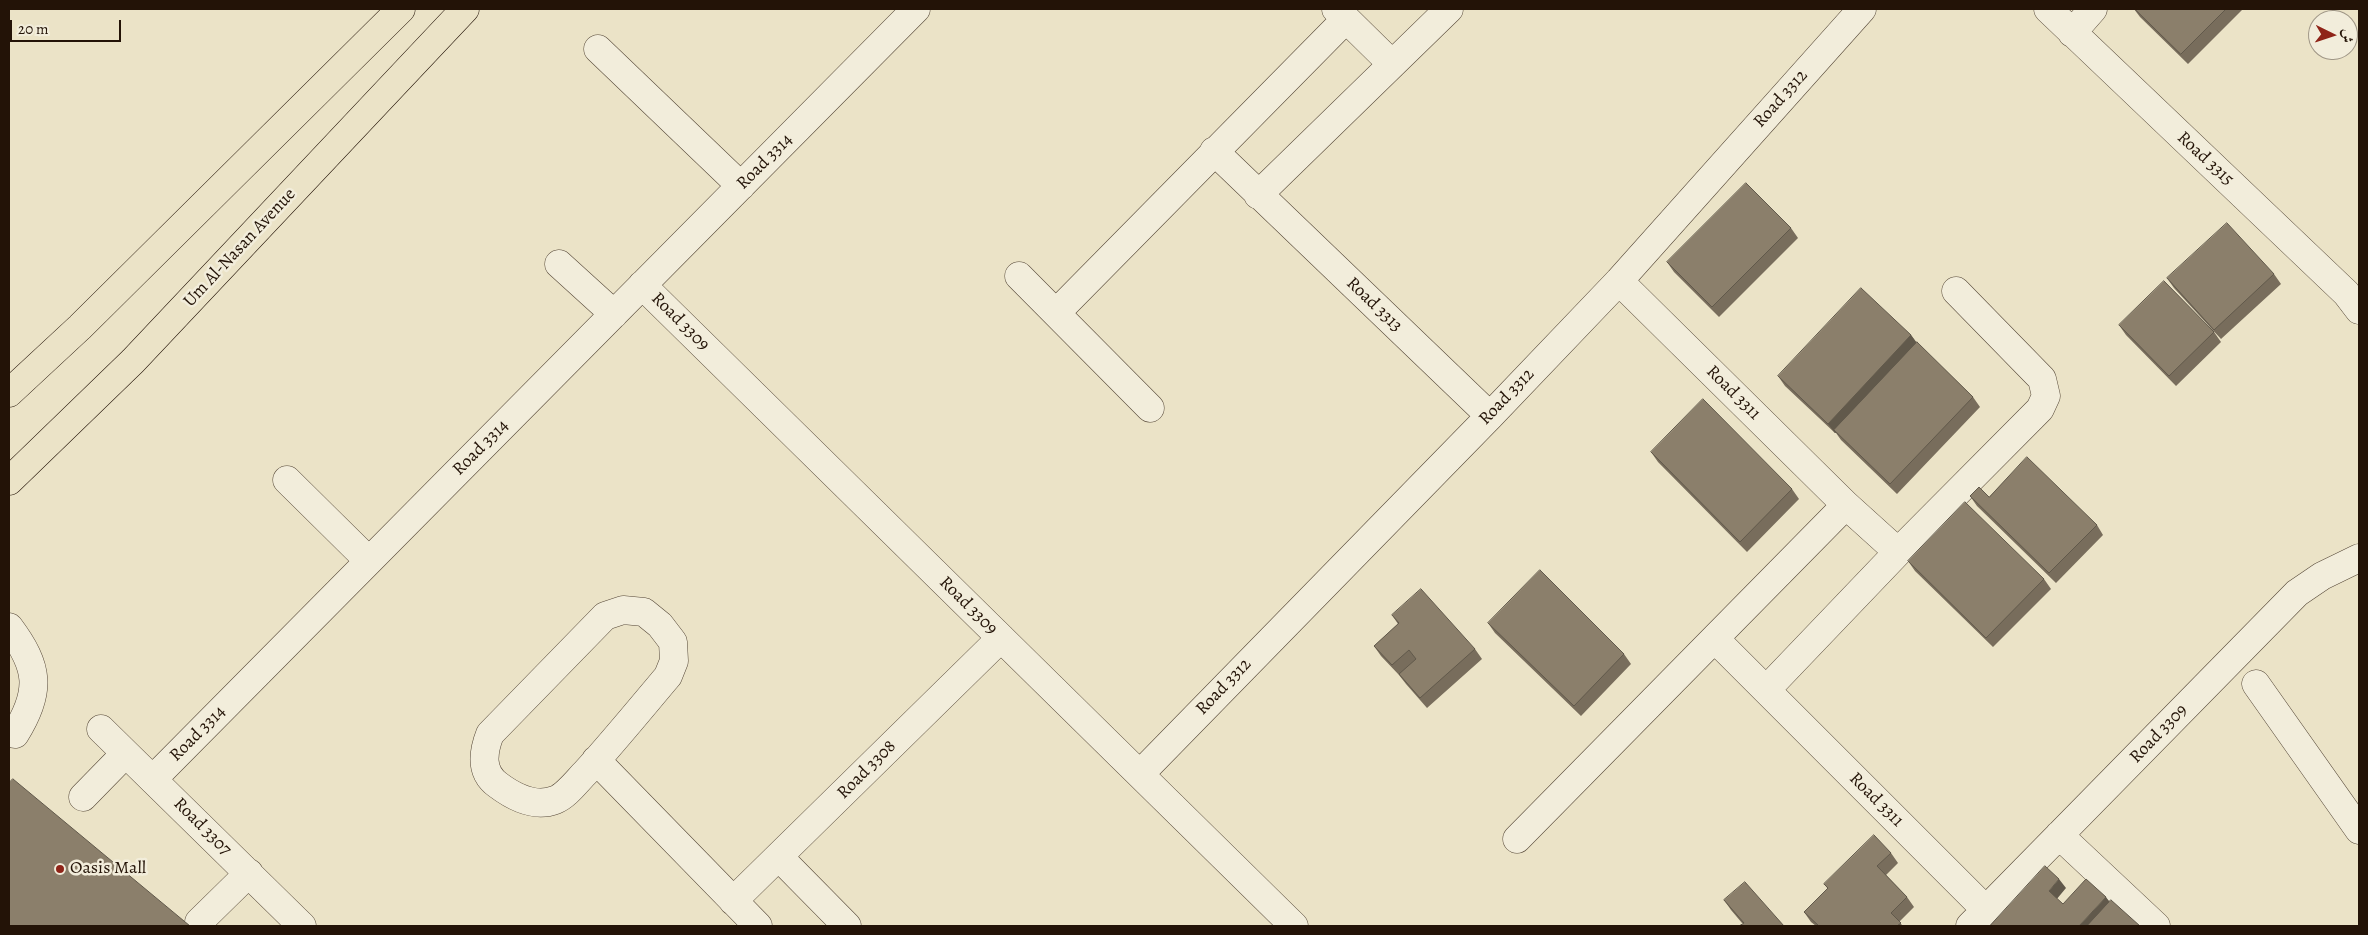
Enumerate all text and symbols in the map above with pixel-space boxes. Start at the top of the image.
scale bar [12,10,124,42]
north arrow [2308,10,2358,60]
text: 20 m [18,19,49,39]
text: ش [2338,28,2357,44]
street label: Road 3312 [1749,65,1813,133]
street label: Road 3315 [2172,127,2238,191]
street label: Road 3314 [732,129,798,195]
street label: Um Al-Nasan Avenue [179,184,301,312]
street label: Road 3313 [1341,273,1407,337]
street label: Road 3309 [646,288,714,356]
street label: Road 3311 [1701,361,1765,425]
street label: Road 3312 [1475,364,1539,430]
street label: Road 3314 [448,415,514,481]
street label: Road 3309 [934,572,1002,640]
street label: Road 3312 [1192,654,1256,720]
street label: Road 3309 [2126,700,2192,768]
street label: Road 3314 [165,701,231,767]
street label: Road 3308 [833,736,901,804]
street label: Road 3311 [1844,768,1908,832]
street label: Road 3307 [168,793,236,861]
place label: Oasis Mall [70,858,146,880]
marker: Oasis Mall [54,863,66,875]

